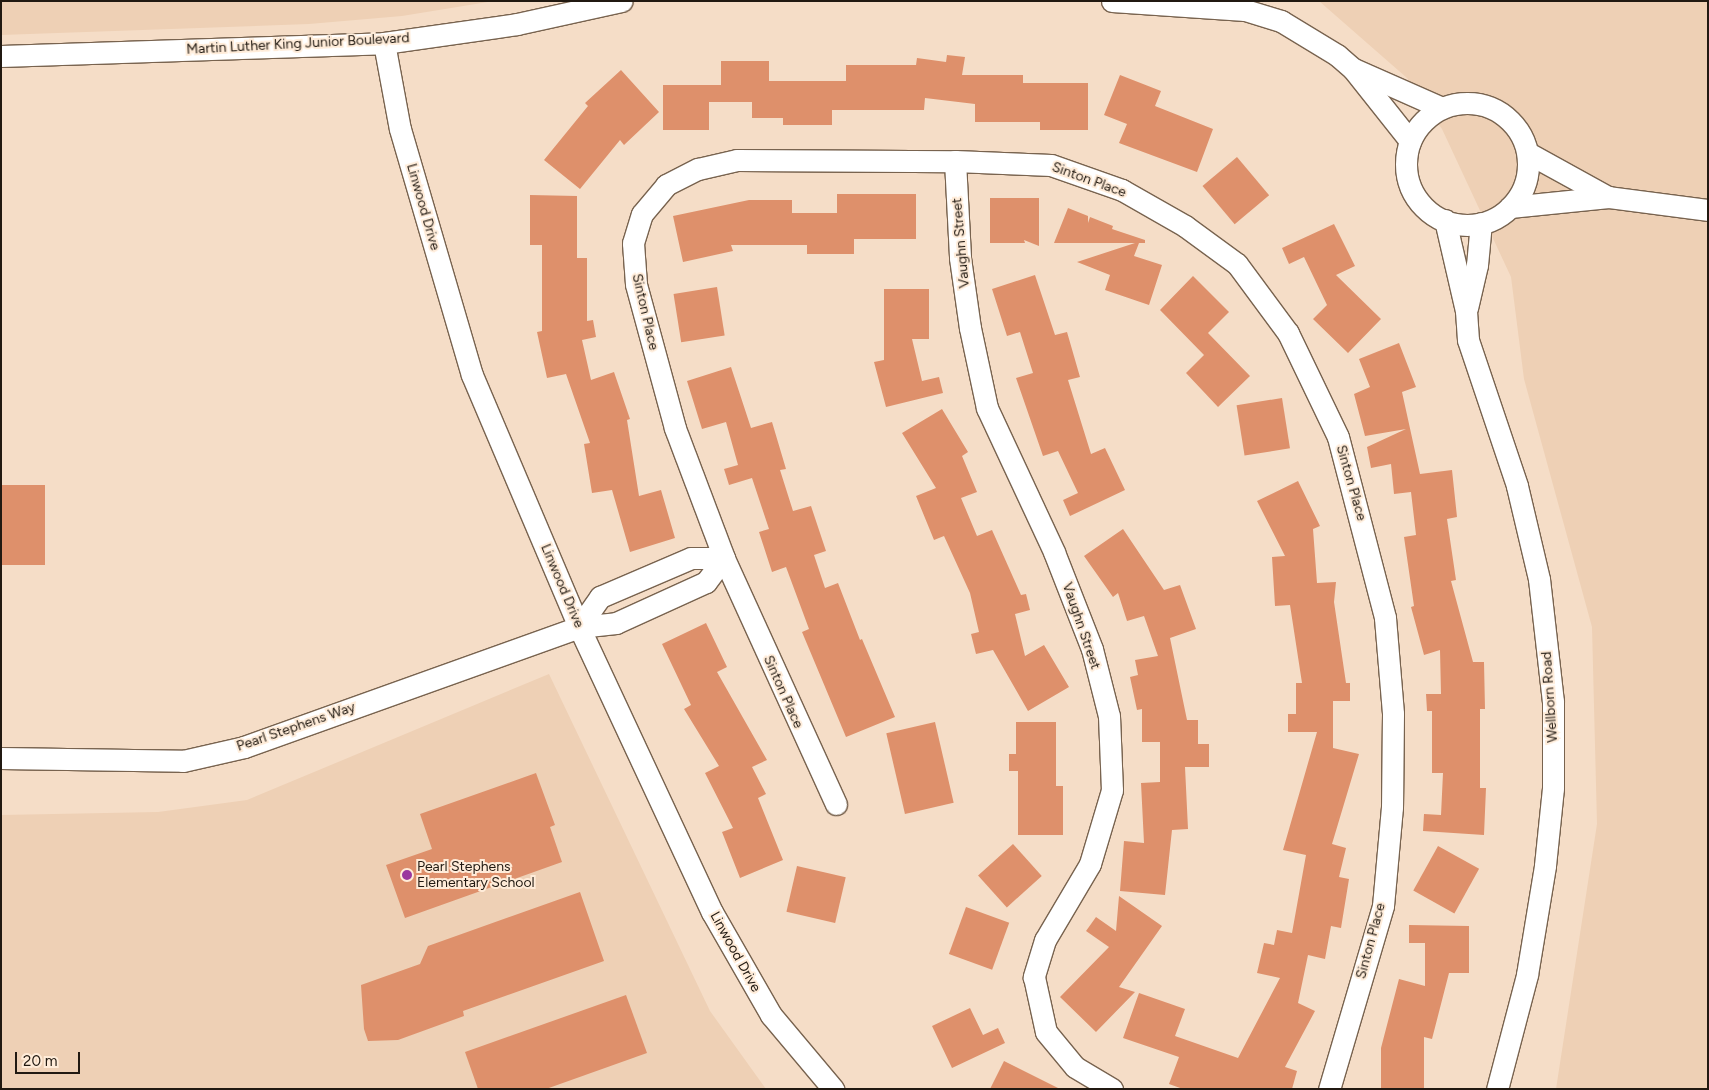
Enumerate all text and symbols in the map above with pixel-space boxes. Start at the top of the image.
street label: Martin Luther King Junior Boulevard [186,30,410,58]
street label: Sinton Place [1050,159,1128,201]
street label: Linwood Drive [403,162,443,252]
street label: Vaughn Street [949,197,973,289]
street label: Sinton Place [628,272,662,352]
street label: Sinton Place [1332,443,1370,523]
street label: Linwood Drive [537,542,587,630]
street label: Vaughn Street [1058,580,1104,672]
street label: Wellborn Road [1538,651,1562,743]
street label: Sinton Place [759,653,807,731]
street label: Pearl Stephens Way [234,699,358,755]
place label: Pearl Stephens Elementary School [417,859,535,892]
marker: Pearl Stephens Elementary School [401,869,413,881]
street label: Sinton Place [1353,901,1389,981]
street label: Linwood Drive [706,909,764,995]
scale bar [18,1042,82,1074]
text: 20 m [23,1052,57,1070]

